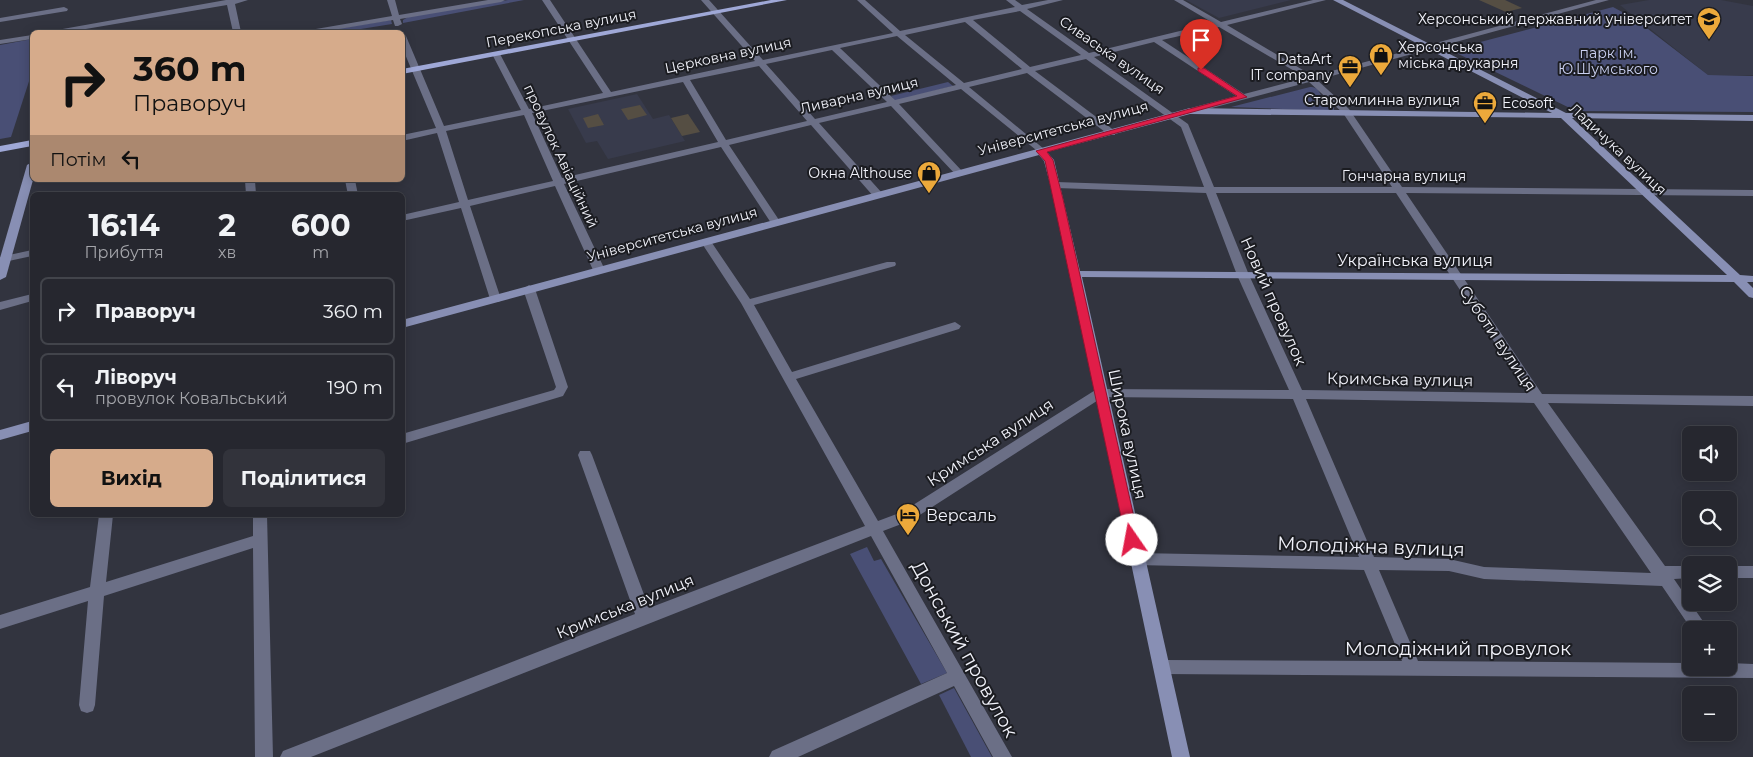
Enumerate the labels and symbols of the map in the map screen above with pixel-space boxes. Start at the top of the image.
street label: Перекопська вулиця [484,5,638,51]
school or university icon: Херсонський державний університет [1696,6,1722,40]
place label: Херсонський державний університет [1418,10,1692,28]
street label: Сиваська вулиця [1056,12,1168,98]
pin [1180,19,1222,70]
street label: Церковна вулиця [663,33,793,77]
place label: Херсонська міська друкарня [1398,38,1518,72]
shop icon: Херсонська міська друкарня [1368,42,1394,76]
park label: парк ім. Ю.Шумського [1558,44,1658,78]
place label: DataArt IT company [1250,50,1332,84]
office icon: DataArt IT company [1337,54,1363,88]
street label: Ливарна вулиця [798,73,920,117]
street label: провулок Авіаційний [520,81,602,231]
office icon: Ecosoft [1472,90,1498,124]
street label: Старомлинна вулиця [1304,91,1460,109]
place label: Ecosoft [1502,94,1554,112]
street label: Університетська вулиця [976,97,1150,159]
street label: Ладичука вулиця [1566,99,1670,199]
shop icon: Окна Althouse [916,160,942,194]
place label: Окна Althouse [808,164,912,182]
street label: Гончарна вулиця [1342,167,1466,185]
street label: Університетська вулиця [585,203,759,265]
street label: Новий провулок [1237,234,1311,369]
street label: Українська вулиця [1337,251,1493,270]
street label: Суботи вулиця [1455,282,1540,395]
street label: Широка вулиця [1104,367,1151,501]
street label: Кримська вулиця [1327,369,1473,390]
street label: Кримська вулиця [924,395,1057,490]
hotel icon: Версаль [895,502,921,536]
place label: Версаль [926,506,996,525]
position arrow [1105,513,1157,565]
street label: Молодіжна вулиця [1277,532,1465,561]
street label: Донський провулок [906,557,1023,741]
street label: Кримська вулиця [554,570,697,643]
street label: Молодіжний провулок [1345,637,1571,660]

